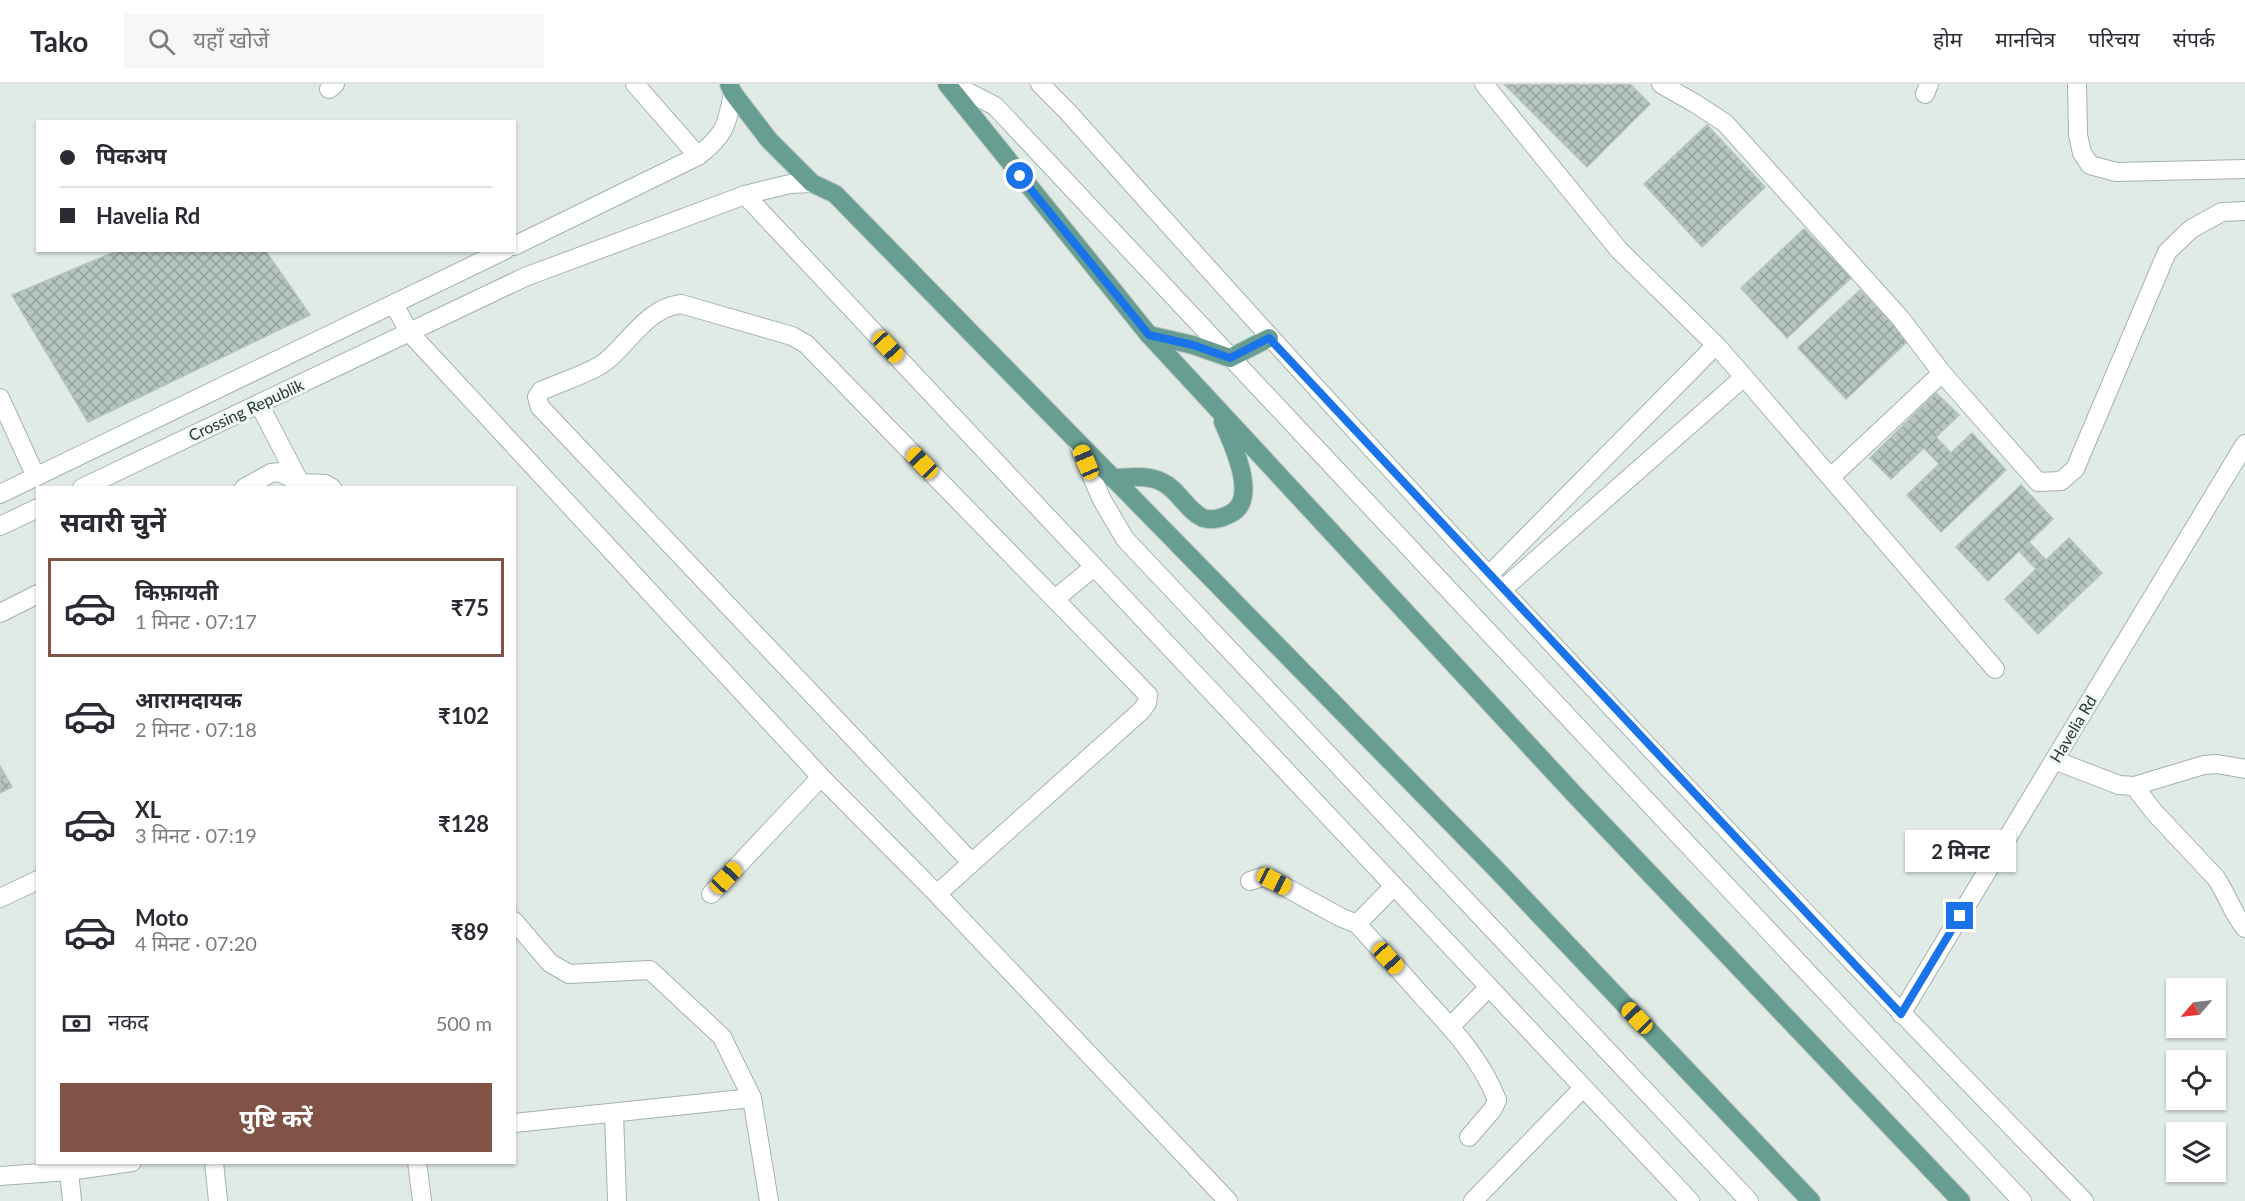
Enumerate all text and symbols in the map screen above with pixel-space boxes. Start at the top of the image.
search box [124,14,544,68]
text: Tako [30,24,88,58]
icon: search [145,25,178,58]
text: यहाँ खोजें [193,26,269,53]
text: होम [1933,26,1962,51]
text: मानचित्र [1995,26,2055,51]
text: परिचय [2088,26,2140,51]
text: संपर्क [2173,26,2215,51]
text: पिकअप [96,142,167,169]
route start [1006,162,1033,189]
text: Havelia Rd [96,202,200,229]
car [869,328,907,366]
street label: Crossing Republik [185,374,307,445]
car [1071,442,1101,482]
car [903,444,941,482]
text: सवारी चुनें [60,505,166,538]
text: किफ़ायती [135,578,219,605]
icon: car [63,581,117,635]
text: ₹75 [451,594,489,621]
text: 1 मिनट · 07:17 [135,609,257,633]
text: आरामदायक [135,686,242,713]
icon: car [63,689,117,743]
street label: Havelia Rd [2045,692,2100,766]
text: ₹102 [438,702,489,729]
text: 2 मिनट · 07:18 [135,717,257,741]
text: XL [135,796,161,823]
icon: car [63,797,117,851]
text: ₹128 [438,810,489,837]
text: 3 मिनट · 07:19 [135,823,257,847]
callout: 2 मिनट [1904,829,2016,871]
text: 2 मिनट [1931,839,1990,863]
car [707,859,745,897]
car [1254,865,1294,897]
route end [1946,902,1973,929]
text: Moto [135,904,189,931]
icon: car [63,905,117,959]
text: ₹89 [451,918,489,945]
text: 4 मिनट · 07:20 [135,931,257,955]
car [1369,939,1407,977]
north arrow [2166,978,2226,1038]
map controls [2166,978,2226,1182]
car [1618,999,1656,1037]
icon: cash [60,1007,93,1040]
text: नकद [108,1008,149,1035]
text: 500 m [436,1011,492,1035]
button: locate [2166,1050,2226,1110]
button: पुष्टि करें [60,1083,492,1152]
button: layers [2166,1122,2226,1182]

